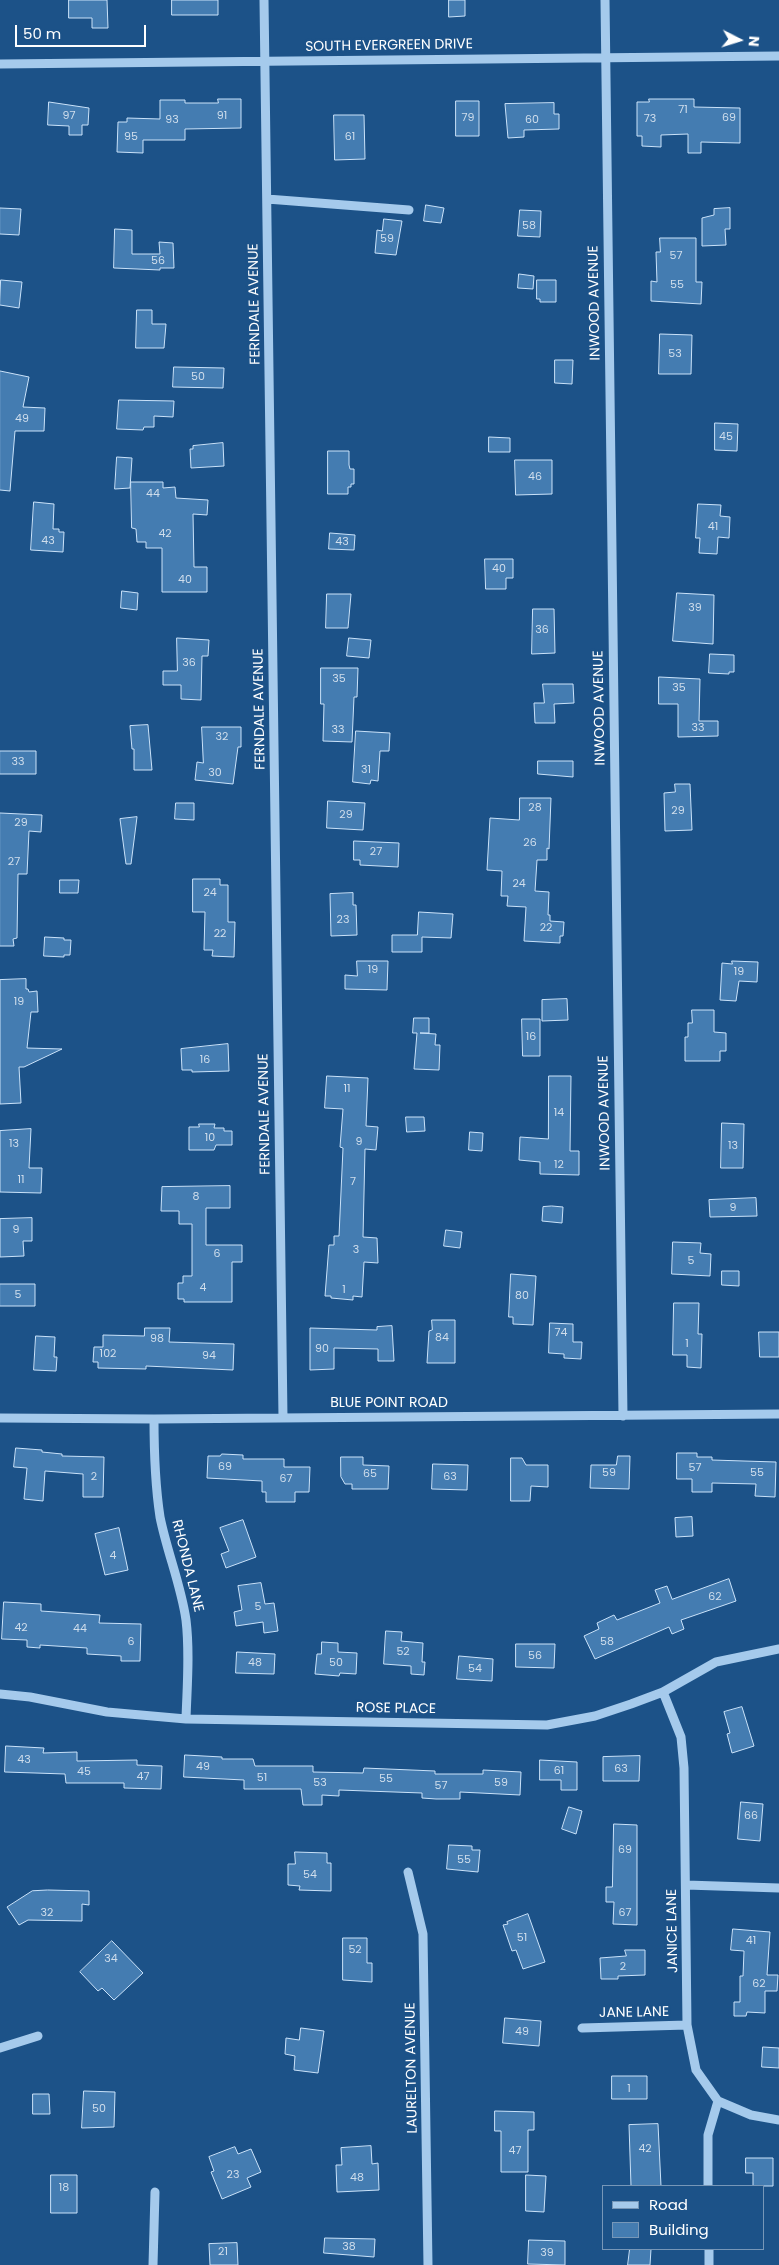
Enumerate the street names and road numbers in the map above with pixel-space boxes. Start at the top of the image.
street label: SOUTH EVERGREEN DRIVE [305,36,473,56]
street label: FERNDALE AVENUE [246,243,264,365]
street label: INWOOD AVENUE [586,245,604,361]
street label: FERNDALE AVENUE [251,648,269,770]
street label: INWOOD AVENUE [591,650,609,766]
street label: FERNDALE AVENUE [256,1053,274,1175]
street label: INWOOD AVENUE [596,1055,614,1171]
street label: BLUE POINT ROAD [330,1395,448,1411]
street label: RHONDA LANE [167,1518,207,1614]
street label: ROSE PLACE [356,1700,436,1718]
street label: JANICE LANE [664,1889,682,1973]
street label: LAURELTON AVENUE [402,2002,422,2134]
street label: JANE LANE [599,2004,669,2022]

